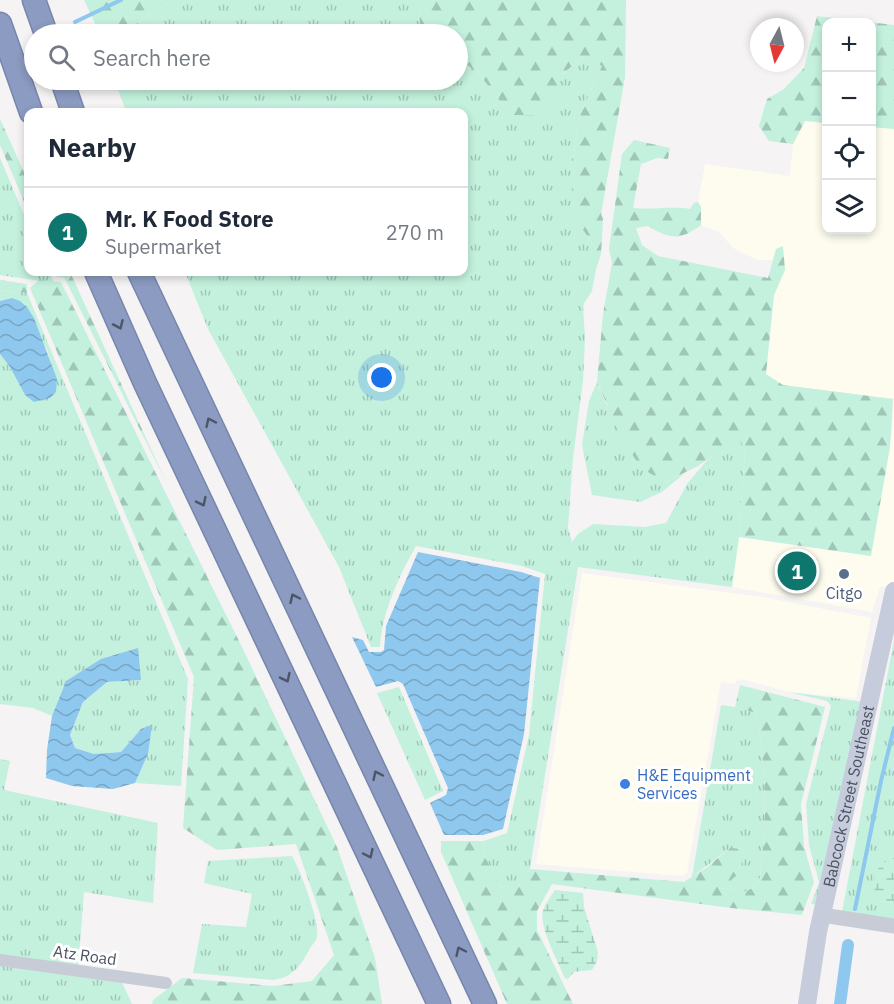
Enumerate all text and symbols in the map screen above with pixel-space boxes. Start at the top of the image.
north arrow [750,18,804,72]
map controls [822,18,876,234]
button: + [822,18,876,72]
search box [24,24,468,90]
icon: search [45,41,78,74]
text: Search here [93,43,211,72]
button: − [822,72,876,126]
button: locate [822,126,876,180]
text: Nearby [48,130,136,164]
button: layers [822,180,876,234]
text: Mr. K Food Store [105,204,274,233]
text: 1 [62,219,74,246]
text: 270 m [386,219,444,246]
text: Supermarket [105,233,222,260]
one-way arrow [112,319,124,330]
your location [367,363,396,392]
one-way arrow [206,418,218,429]
one-way arrow [194,495,206,506]
pin: 1 [778,548,816,594]
marker: Citgo [837,567,851,581]
place label: Citgo [826,583,862,603]
one-way arrow [289,594,301,605]
one-way arrow [278,671,290,682]
street label: Babcock Street Southeast [818,703,878,889]
place label: H&E Equipment Services [637,765,751,803]
one-way arrow [372,770,384,781]
marker: H&E Equipment Services [618,777,632,791]
one-way arrow [361,848,373,859]
street label: Atz Road [52,941,118,969]
one-way arrow [456,947,468,958]

